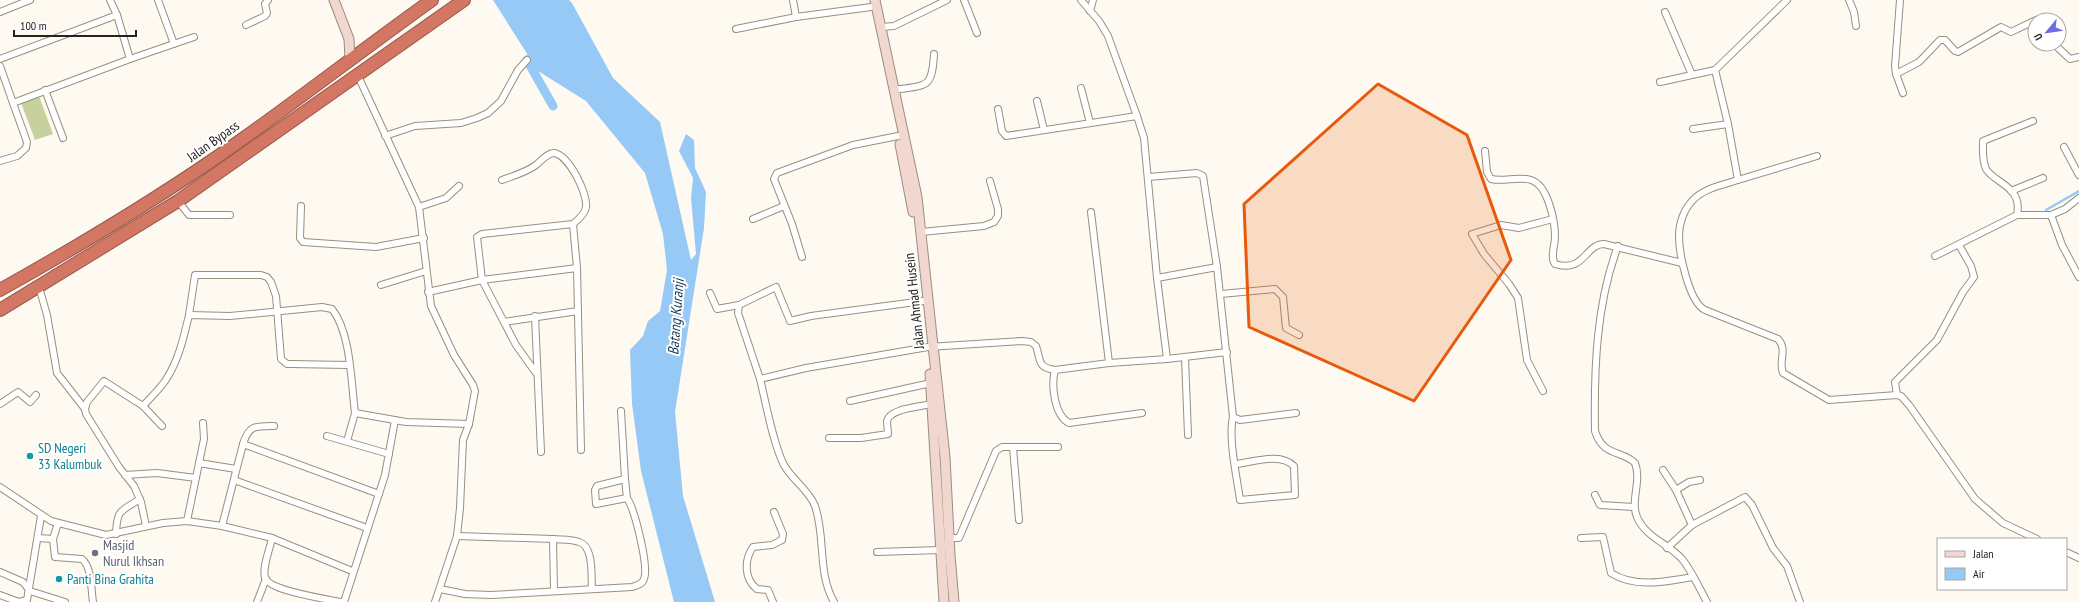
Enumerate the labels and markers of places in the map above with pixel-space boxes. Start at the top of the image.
place label: SD Negeri 33 Kalumbuk [38,439,102,473]
marker: SD Negeri 33 Kalumbuk [25,451,35,461]
place label: Masjid Nurul Ikhsan [103,536,164,570]
marker: Masjid Nurul Ikhsan [90,548,100,558]
place label: Panti Bina Grahita [67,570,154,588]
marker: Panti Bina Grahita [54,574,64,584]

